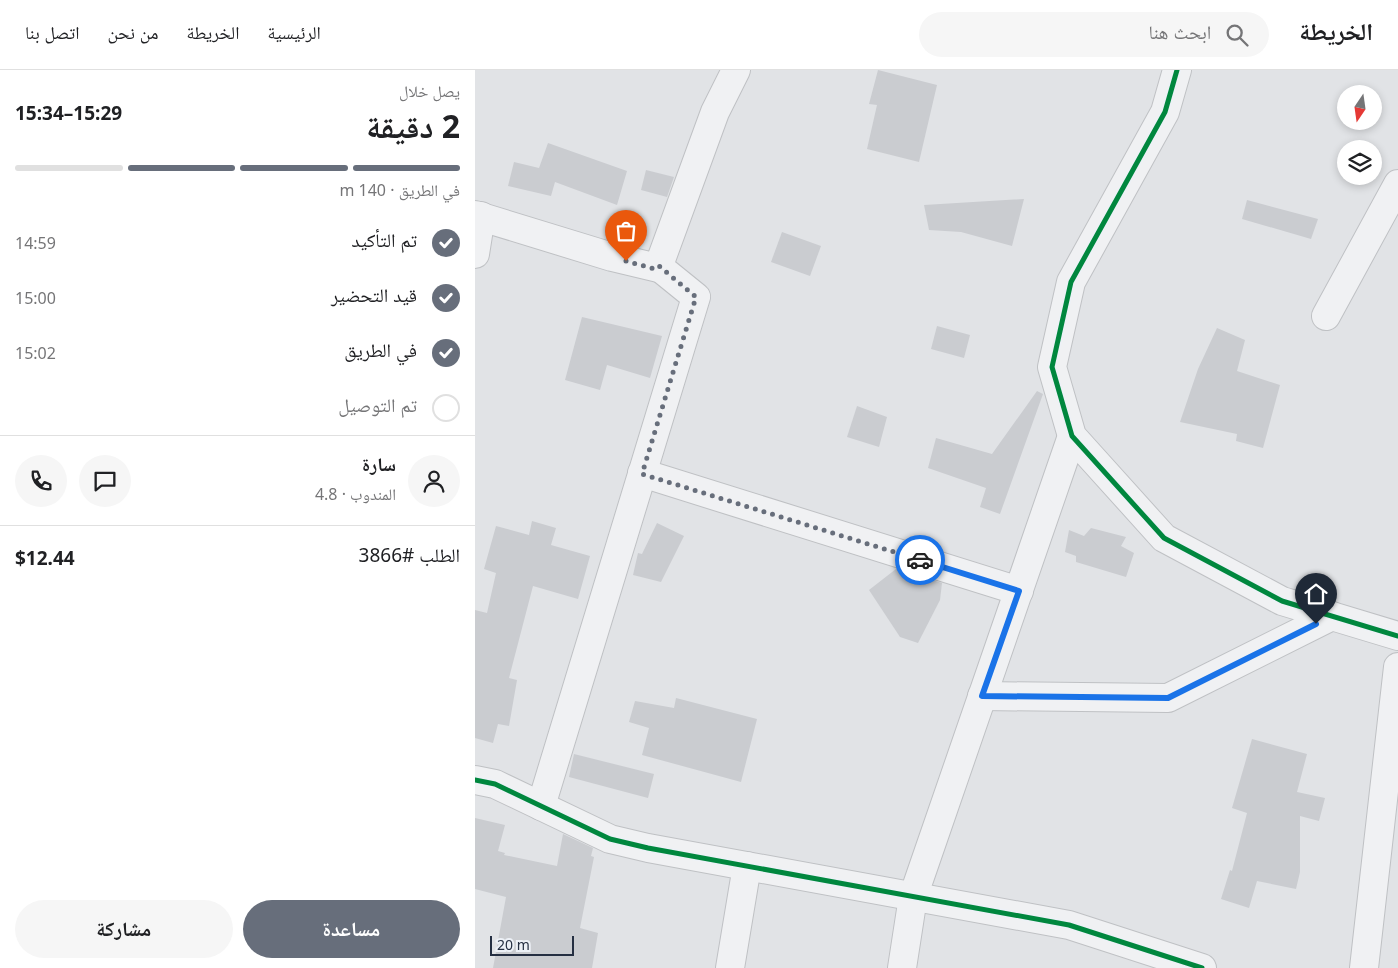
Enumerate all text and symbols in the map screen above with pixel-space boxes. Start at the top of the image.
search box [919,12,1269,57]
text: الخريطة [1299,14,1373,47]
text: ابحث هنا [1148,19,1211,45]
text: اتصل بنا [25,20,80,44]
text: من نحن [108,20,158,44]
text: الخريطة [186,20,239,44]
text: الرئيسية [267,20,321,44]
icon: search [1223,21,1251,49]
text: يصل خلال [399,80,460,102]
north arrow [1337,85,1383,130]
map controls [1337,85,1382,185]
text: 15:29–15:34 [15,100,122,126]
text: 2 دقيقة [366,104,460,147]
button: layers [1337,140,1382,185]
text: في الطريق · 140 m [339,179,460,201]
pin [605,210,647,261]
icon: bag [612,217,640,245]
text: تم التأكيد [352,227,417,253]
icon: check [432,229,460,257]
text: 14:59 [15,232,56,254]
text: قيد التحضير [331,282,417,308]
icon: check [432,284,460,312]
text: 15:00 [15,287,56,309]
text: في الطريق [344,337,417,363]
icon: check [432,339,460,367]
text: 15:02 [15,342,56,364]
text: تم التوصيل [338,392,417,418]
text: سارة [362,451,396,477]
button: phone [15,455,67,507]
button: chat [79,455,131,507]
button: person [408,455,460,507]
text: المندوب · 4.8 [315,483,396,505]
courier [895,535,945,585]
text: الطلب #3866 [359,542,460,568]
text: $12.44 [15,545,75,571]
icon: car [906,546,934,574]
pin [1295,573,1337,624]
icon: home [1302,580,1330,608]
button: مشاركة [15,900,233,958]
button: مساعدة [243,900,460,958]
scale bar [490,933,574,956]
text: 20 m [497,935,530,954]

